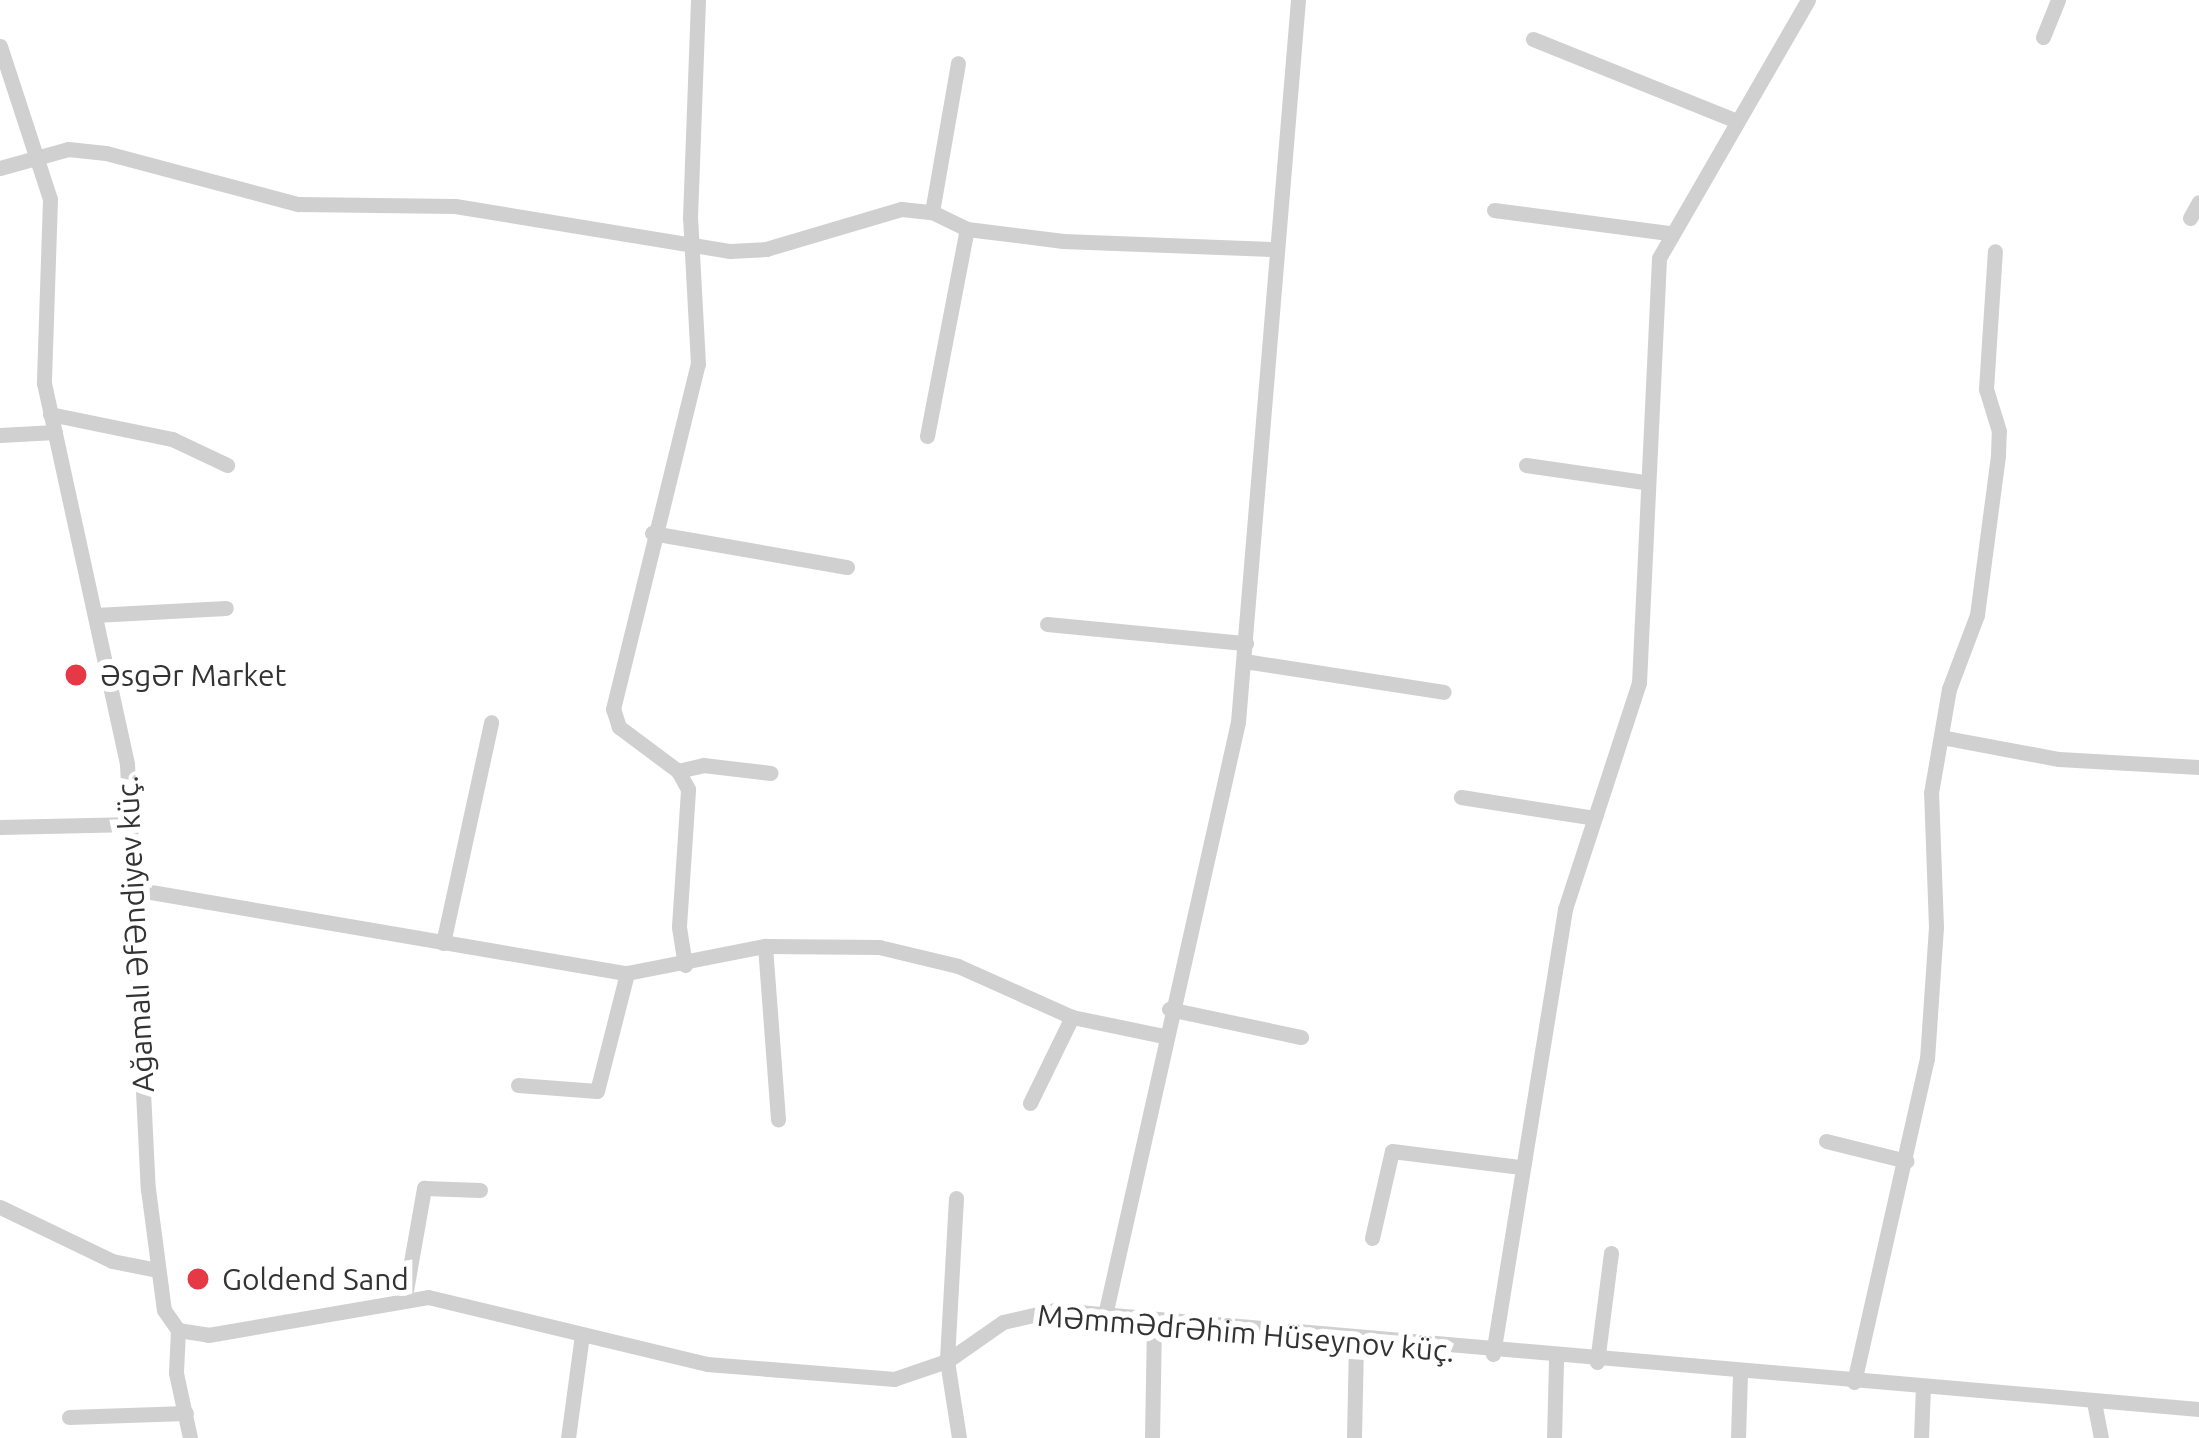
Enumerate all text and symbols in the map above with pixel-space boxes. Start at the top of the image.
place label: Əsgər Market [100,657,286,693]
marker: Əsgər Market [63,662,89,688]
street label: Ağamalı Əfəndiyev küç. [109,775,161,1093]
place label: Goldend Sand [222,1261,409,1297]
marker: Goldend Sand [185,1266,211,1292]
street label: Məmmədrəhim Hüseynov küç. [1036,1297,1456,1369]

